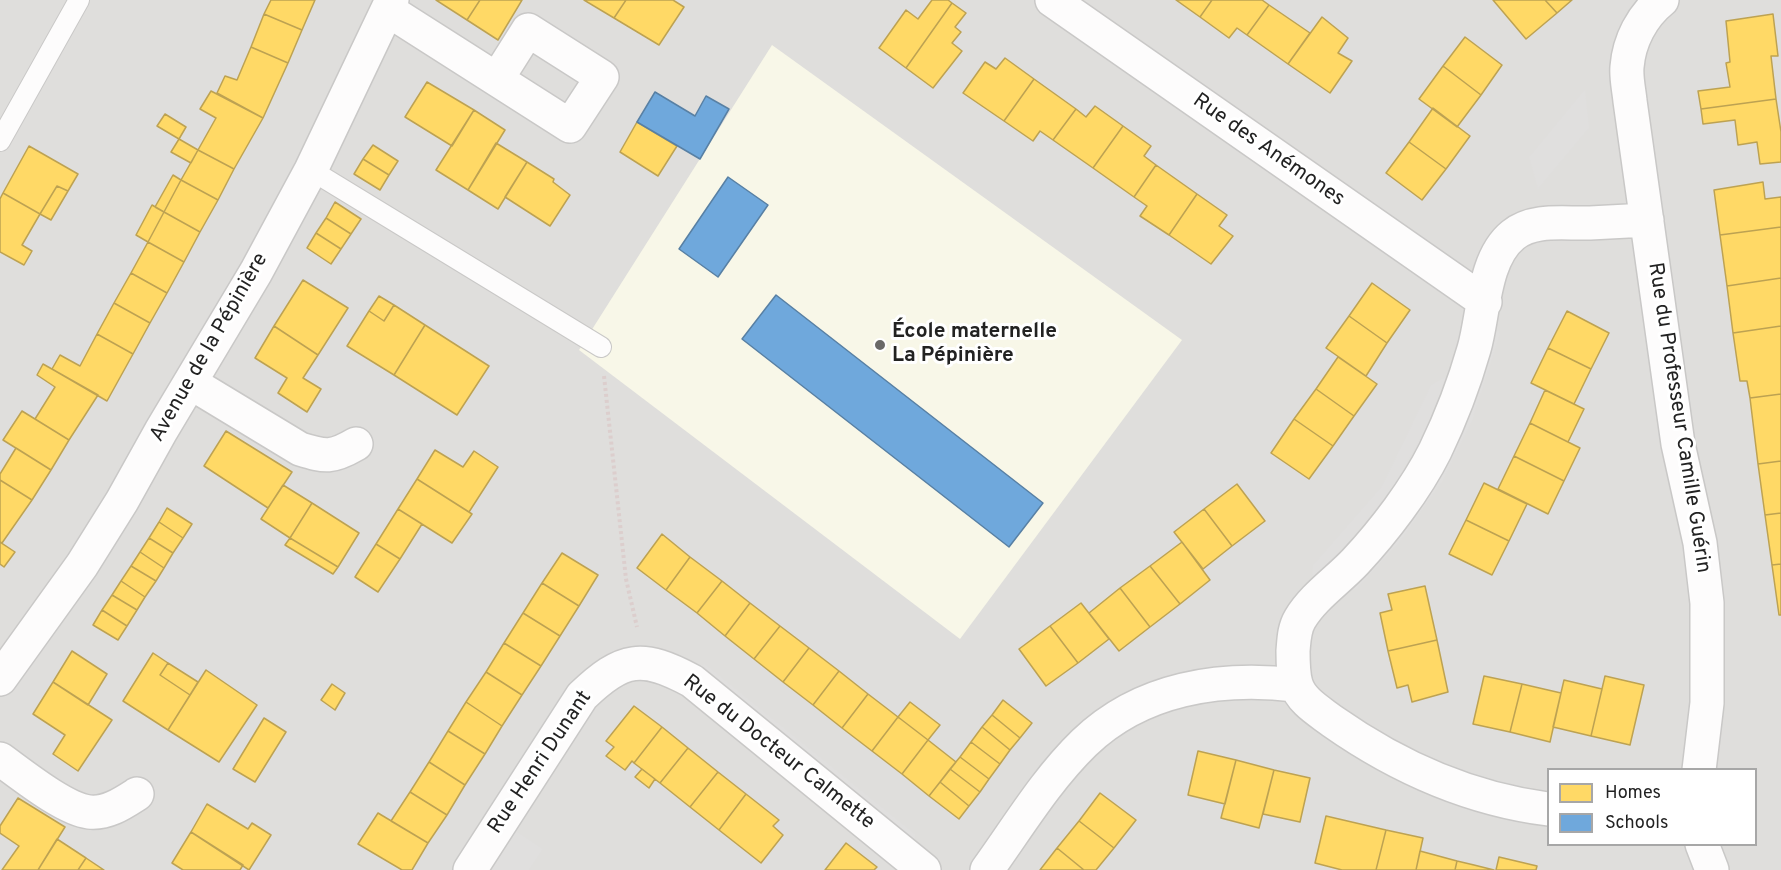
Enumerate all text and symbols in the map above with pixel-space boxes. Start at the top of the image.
street label: Rue des Anémones [1187,89,1349,213]
street label: Avenue de la Pépinière [146,249,274,447]
street label: Rue du Professeur Camille Guérin [1641,261,1715,575]
place label: École maternelle La Pépinière [892,320,1057,370]
marker: École maternelle La Pépinière [873,338,887,352]
street label: Rue du Docteur Calmette [677,670,879,836]
street label: Rue Henri Dunant [484,687,598,839]
legend [1547,768,1757,846]
text: Homes [1605,782,1661,805]
text: Schools [1605,812,1668,835]

